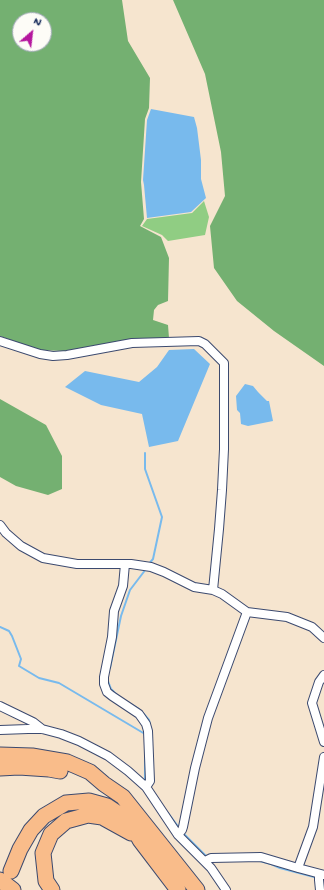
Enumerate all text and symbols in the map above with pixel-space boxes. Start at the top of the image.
north arrow [12,12,52,52]
text: N [31,15,43,29]

